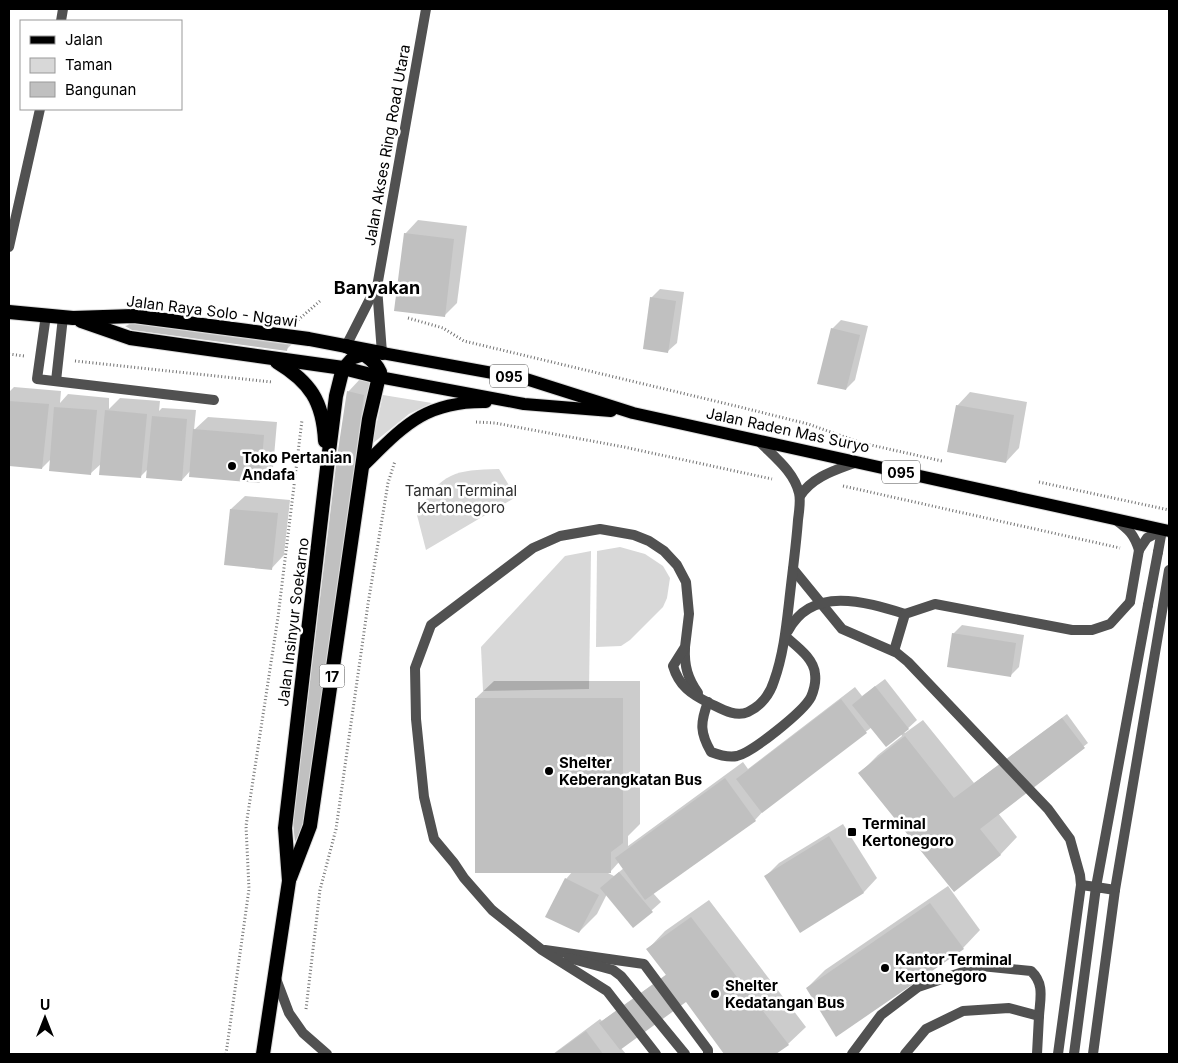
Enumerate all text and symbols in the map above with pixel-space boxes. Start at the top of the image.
legend [20,20,182,110]
text: Jalan [65,30,103,49]
street label: Jalan Akses Ring Road Utara [360,43,414,247]
text: Taman [65,55,112,74]
text: Bangunan [65,80,136,99]
district label: Banyakan [334,277,420,298]
street label: Jalan Raya Solo - Ngawi [125,291,299,331]
road number: 095 [490,364,528,388]
street label: Jalan Raden Mas Suryo [704,403,872,457]
place label: Toko Pertanian Andafa [242,448,352,484]
marker: Toko Pertanian Andafa [226,460,238,472]
road number: 095 [882,461,920,484]
park label: Taman Terminal Kertonegoro [405,481,517,517]
street label: Jalan Insinyur Soekarno [273,536,313,708]
road number: 17 [320,664,344,688]
place label: Shelter Keberangkatan Bus [559,753,702,789]
marker: Shelter Keberangkatan Bus [543,765,555,777]
place label: Terminal Kertonegoro [862,814,954,850]
marker: Terminal Kertonegoro [846,826,858,838]
place label: Kantor Terminal Kertonegoro [895,950,1012,986]
marker: Kantor Terminal Kertonegoro [879,962,891,974]
place label: Shelter Kedatangan Bus [725,976,845,1012]
marker: Shelter Kedatangan Bus [709,988,721,1000]
north arrow [20,993,70,1043]
text: U [40,996,50,1013]

